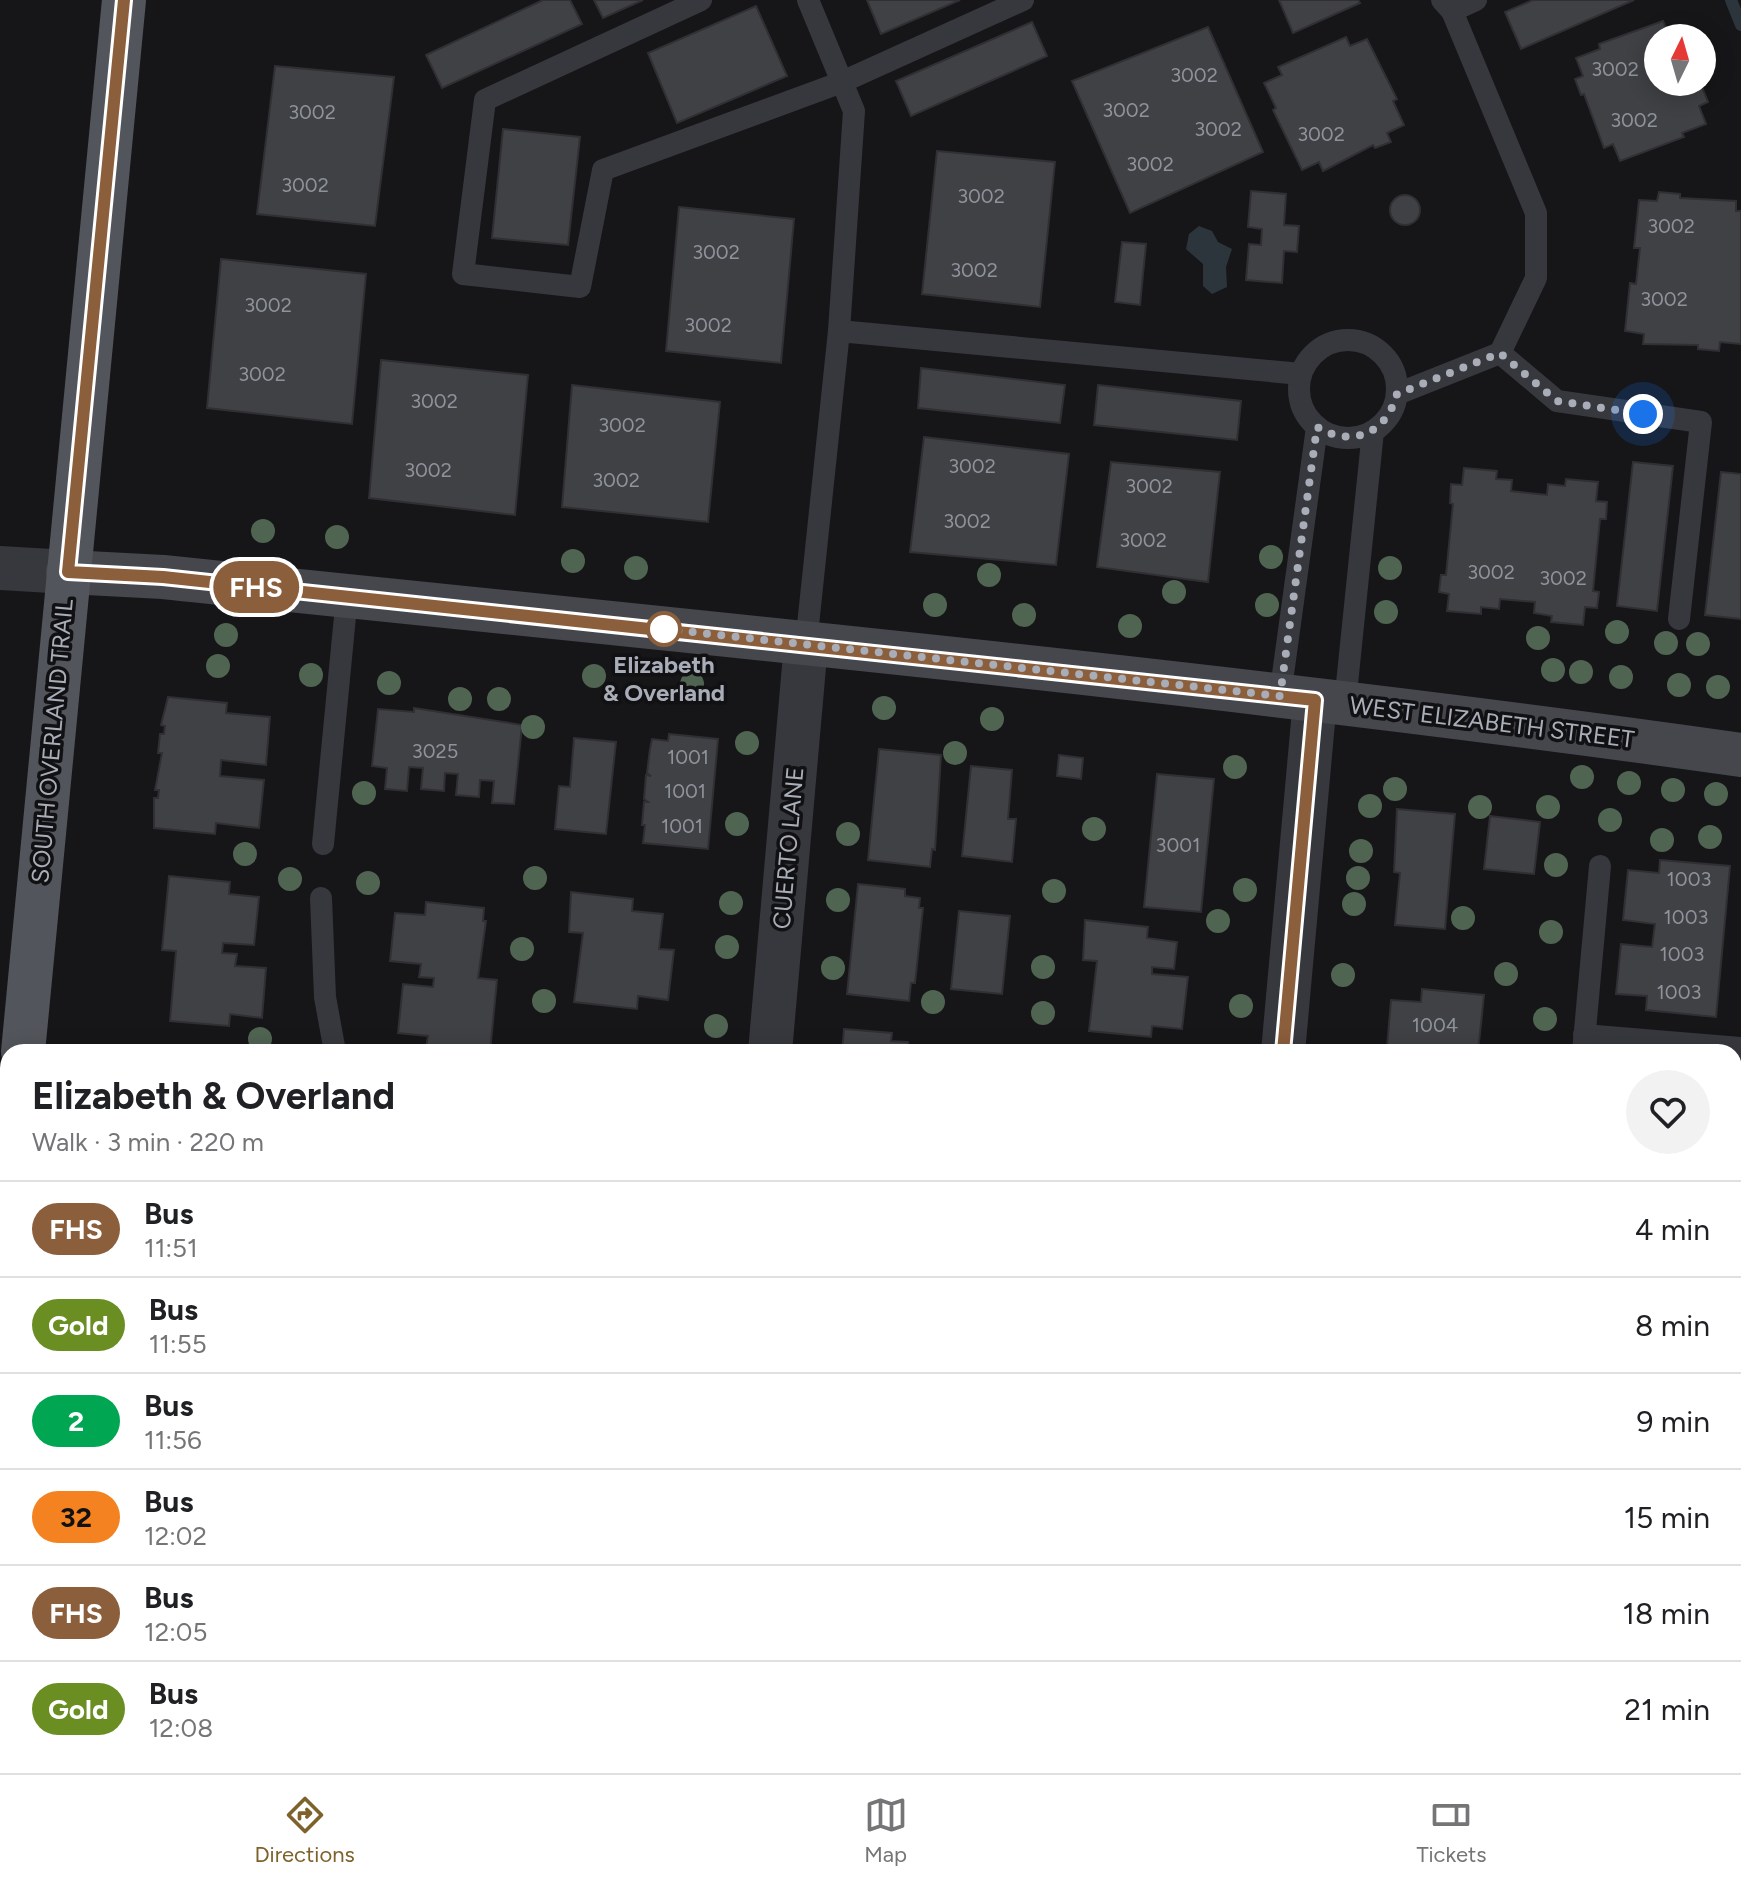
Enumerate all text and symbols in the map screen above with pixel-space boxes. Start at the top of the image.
north arrow [1644,24,1716,96]
map controls [1644,24,1716,96]
house number: 3002 [1591,57,1639,81]
house number: 3002 [1170,63,1218,87]
house number: 3002 [1102,98,1150,122]
house number: 3002 [288,100,336,124]
house number: 3002 [1610,108,1658,132]
house number: 3002 [1194,117,1242,141]
house number: 3002 [1297,122,1345,146]
house number: 3002 [1126,152,1174,176]
house number: 3002 [281,173,329,197]
house number: 3002 [957,184,1005,208]
house number: 3002 [1647,214,1695,238]
house number: 3002 [692,240,740,264]
house number: 3002 [950,258,998,282]
house number: 3002 [1640,287,1688,311]
house number: 3002 [244,293,292,317]
house number: 3002 [684,313,732,337]
house number: 3002 [238,362,286,386]
house number: 3002 [410,389,458,413]
your location [1623,394,1663,434]
house number: 3002 [598,413,646,437]
house number: 3002 [948,454,996,478]
house number: 3002 [404,458,452,482]
house number: 3002 [592,468,640,492]
house number: 3002 [1125,474,1173,498]
house number: 3002 [943,509,991,533]
house number: 3002 [1119,528,1167,552]
house number: 3002 [1467,560,1515,584]
line badge: FHS [210,561,302,613]
house number: 3002 [1539,566,1587,590]
text: FHS [229,570,283,604]
street label: SOUTH OVERLAND TRAIL [25,597,79,884]
marker: Elizabeth & Overland [647,612,681,646]
place label: Elizabeth & Overland [603,650,725,707]
street label: WEST ELIZABETH STREET [1348,690,1636,754]
house number: 3025 [412,739,458,763]
house number: 1001 [667,745,709,769]
street label: CUERTO LANE [766,766,810,930]
house number: 1001 [664,779,706,803]
house number: 1001 [661,814,703,838]
house number: 3001 [1156,833,1200,857]
house number: 1003 [1667,867,1711,891]
house number: 1003 [1664,905,1708,929]
house number: 1003 [1660,942,1704,966]
house number: 1003 [1657,980,1701,1004]
house number: 1004 [1412,1013,1458,1037]
button: heart [1626,1070,1710,1154]
text: Elizabeth & Overland [32,1073,395,1119]
text: Walk · 3 min · 220 m [32,1126,264,1158]
text: Bus [144,1195,193,1232]
text: 4 min [1635,1211,1710,1248]
text: FHS [49,1212,103,1246]
text: 11:51 [144,1232,198,1264]
text: Bus [149,1291,198,1328]
text: 8 min [1635,1307,1710,1344]
text: Gold [48,1308,109,1342]
text: 11:55 [149,1328,207,1360]
text: Bus [144,1387,193,1424]
text: 9 min [1636,1403,1710,1440]
text: 2 [68,1404,84,1438]
text: 11:56 [144,1424,202,1456]
text: Bus [144,1483,193,1520]
text: 15 min [1624,1499,1710,1536]
text: 32 [60,1500,92,1534]
text: 12:02 [144,1520,207,1552]
text: Bus [144,1579,193,1616]
text: 18 min [1623,1595,1710,1632]
text: FHS [49,1596,103,1630]
text: 12:05 [144,1616,207,1648]
text: Bus [149,1675,198,1712]
text: 21 min [1624,1691,1710,1728]
text: Gold [48,1692,109,1726]
text: 12:08 [149,1712,213,1744]
tab: Directions [254,1793,355,1868]
tab: Map [864,1793,908,1868]
tab: Tickets [1416,1793,1487,1868]

